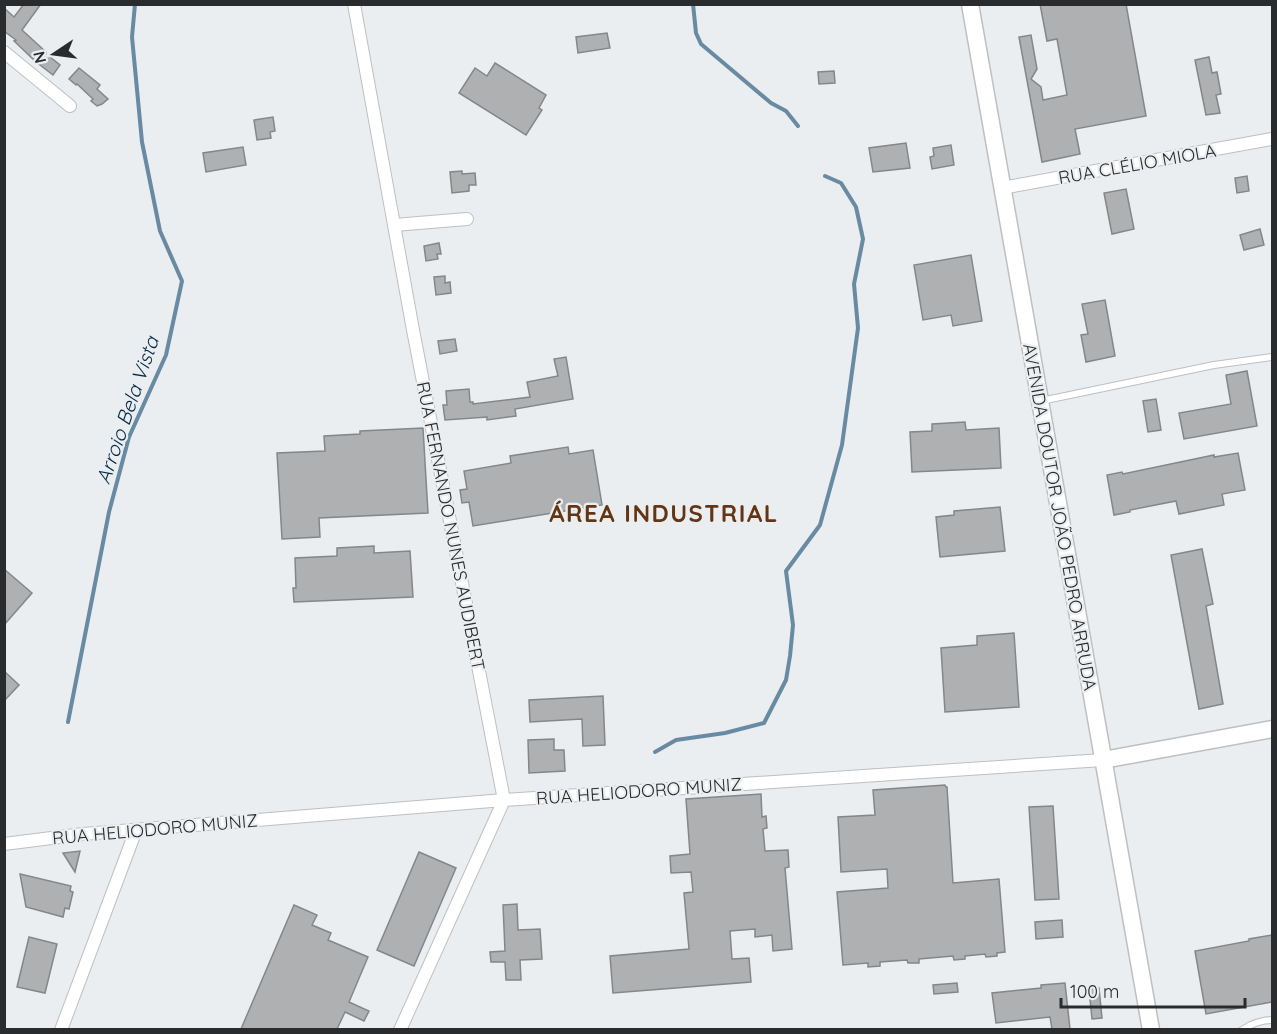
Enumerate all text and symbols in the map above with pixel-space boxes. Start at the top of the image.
north arrow [24,24,84,84]
text: N [28,49,50,65]
street label: RUA CLÉLIO MIOLA [1056,139,1218,189]
water label: Arroio Bela Vista [90,331,165,487]
street label: AVENIDA DOUTOR JOÃO PEDRO ARRUDA [1018,342,1102,693]
street label: RUA FERNANDO NUNES AUDIBERT [412,380,490,673]
district label: ÁREA INDUSTRIAL [549,498,779,528]
street label: RUA HELIODORO MUNIZ [535,772,743,810]
street label: RUA HELIODORO MUNIZ [51,809,259,849]
scale bar [1061,971,1246,1009]
text: 100 m [1070,980,1119,1003]

